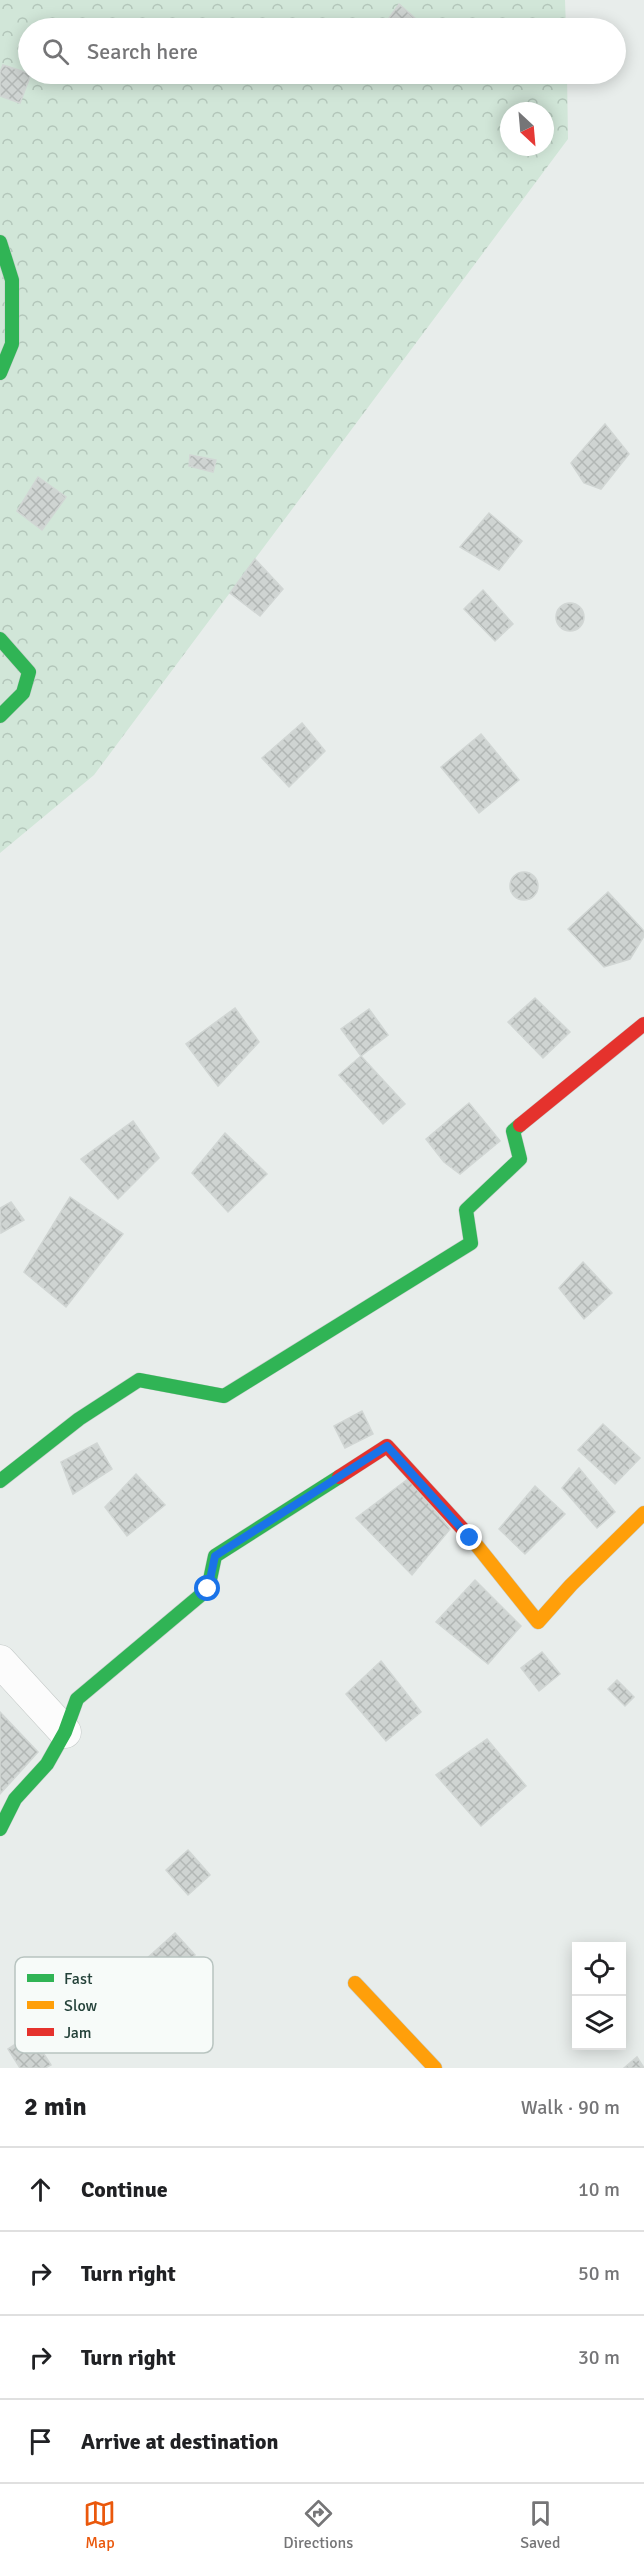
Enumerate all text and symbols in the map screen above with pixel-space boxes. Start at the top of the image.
search box [18,18,626,84]
icon: search [39,35,72,68]
text: Search here [87,38,198,65]
north arrow [500,102,554,156]
route end [456,1524,482,1550]
route start [194,1575,220,1601]
map controls [572,1942,626,2050]
button: locate [572,1942,626,1996]
legend [15,1957,213,2053]
text: Fast [64,1969,93,1989]
text: Slow [64,1996,98,2016]
button: layers [572,1996,626,2050]
text: Jam [64,2023,92,2043]
text: 2 min [24,2091,87,2123]
text: Walk · 90 m [521,2095,620,2120]
icon: ahead [24,2173,57,2206]
text: Continue [81,2176,168,2203]
text: 10 m [578,2177,620,2202]
icon: right [24,2257,57,2290]
text: Turn right [81,2260,176,2287]
text: 50 m [578,2261,620,2286]
icon: right [24,2341,57,2374]
text: Turn right [81,2344,176,2371]
text: 30 m [578,2345,620,2370]
icon: arrive [24,2425,57,2458]
text: Arrive at destination [81,2428,278,2455]
tab: Map [83,2497,116,2553]
tab: Directions [283,2497,353,2553]
tab: Saved [520,2497,561,2553]

